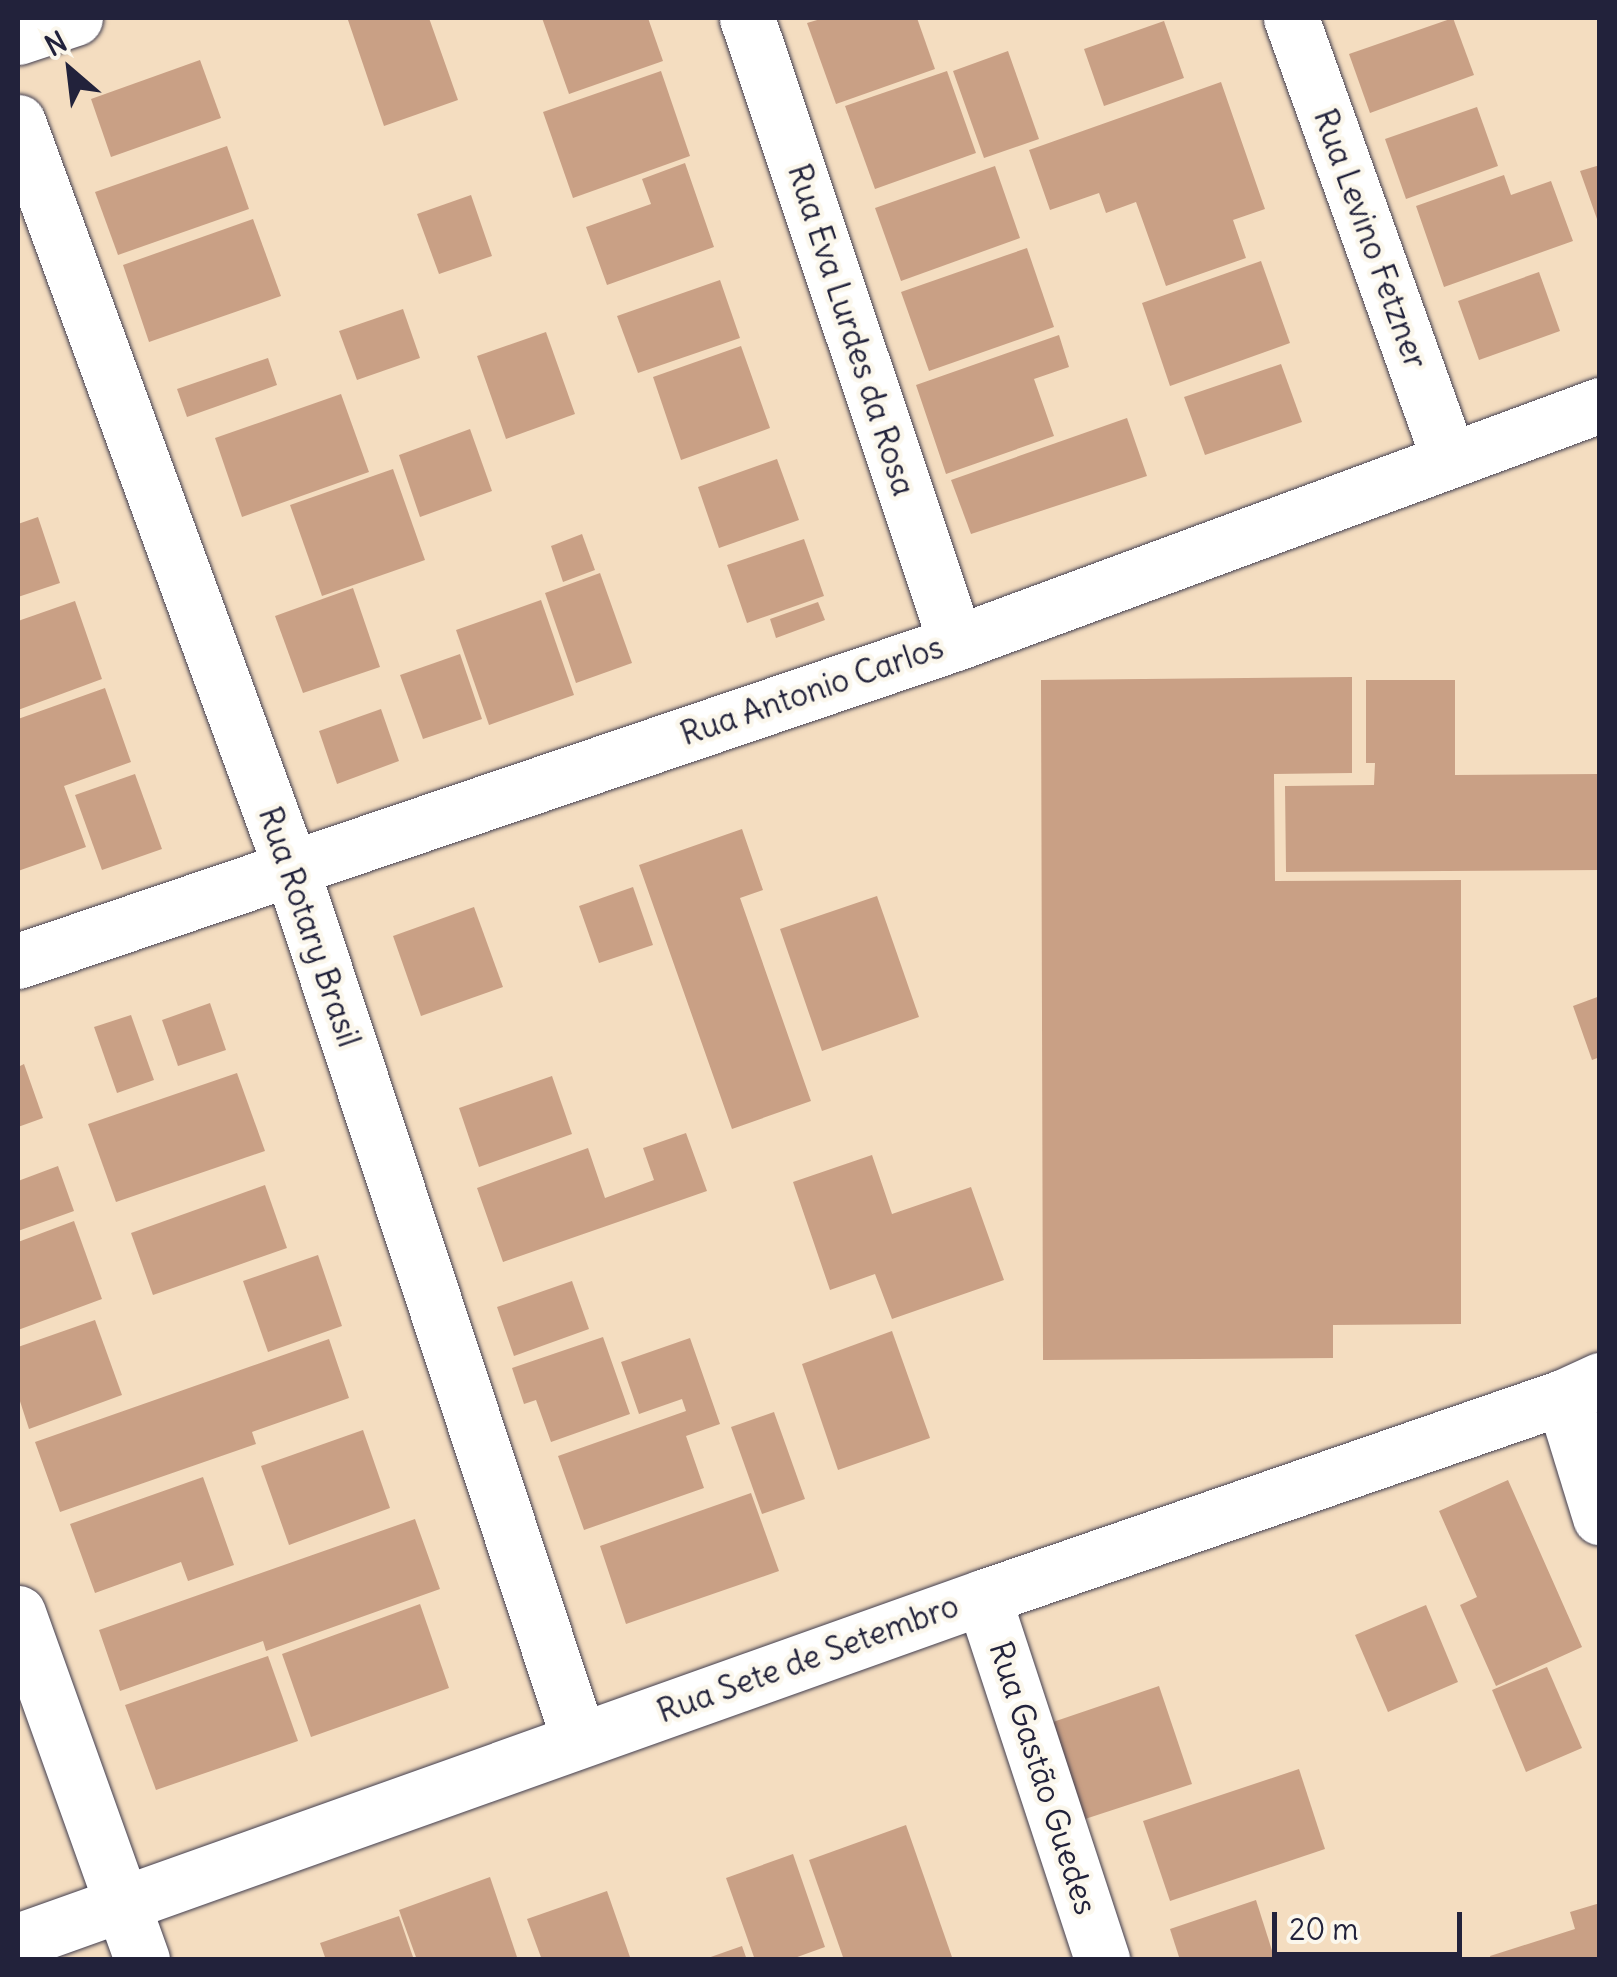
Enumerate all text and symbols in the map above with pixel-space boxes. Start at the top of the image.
north arrow [20,20,120,120]
text: N [39,23,73,64]
street label: Rua Levino Fetzner [1305,104,1435,374]
street label: Rua Eva Lurdes da Rosa [779,159,923,501]
street label: Rua Antonio Carlos [676,628,948,754]
street label: Rua Rotary Brasil [250,802,368,1052]
street label: Rua Sete de Setembro [652,1587,964,1731]
street label: Rua Gastão Guedes [981,1637,1105,1919]
scale bar [1277,1892,1467,1954]
text: 20 m [1289,1910,1359,1948]

